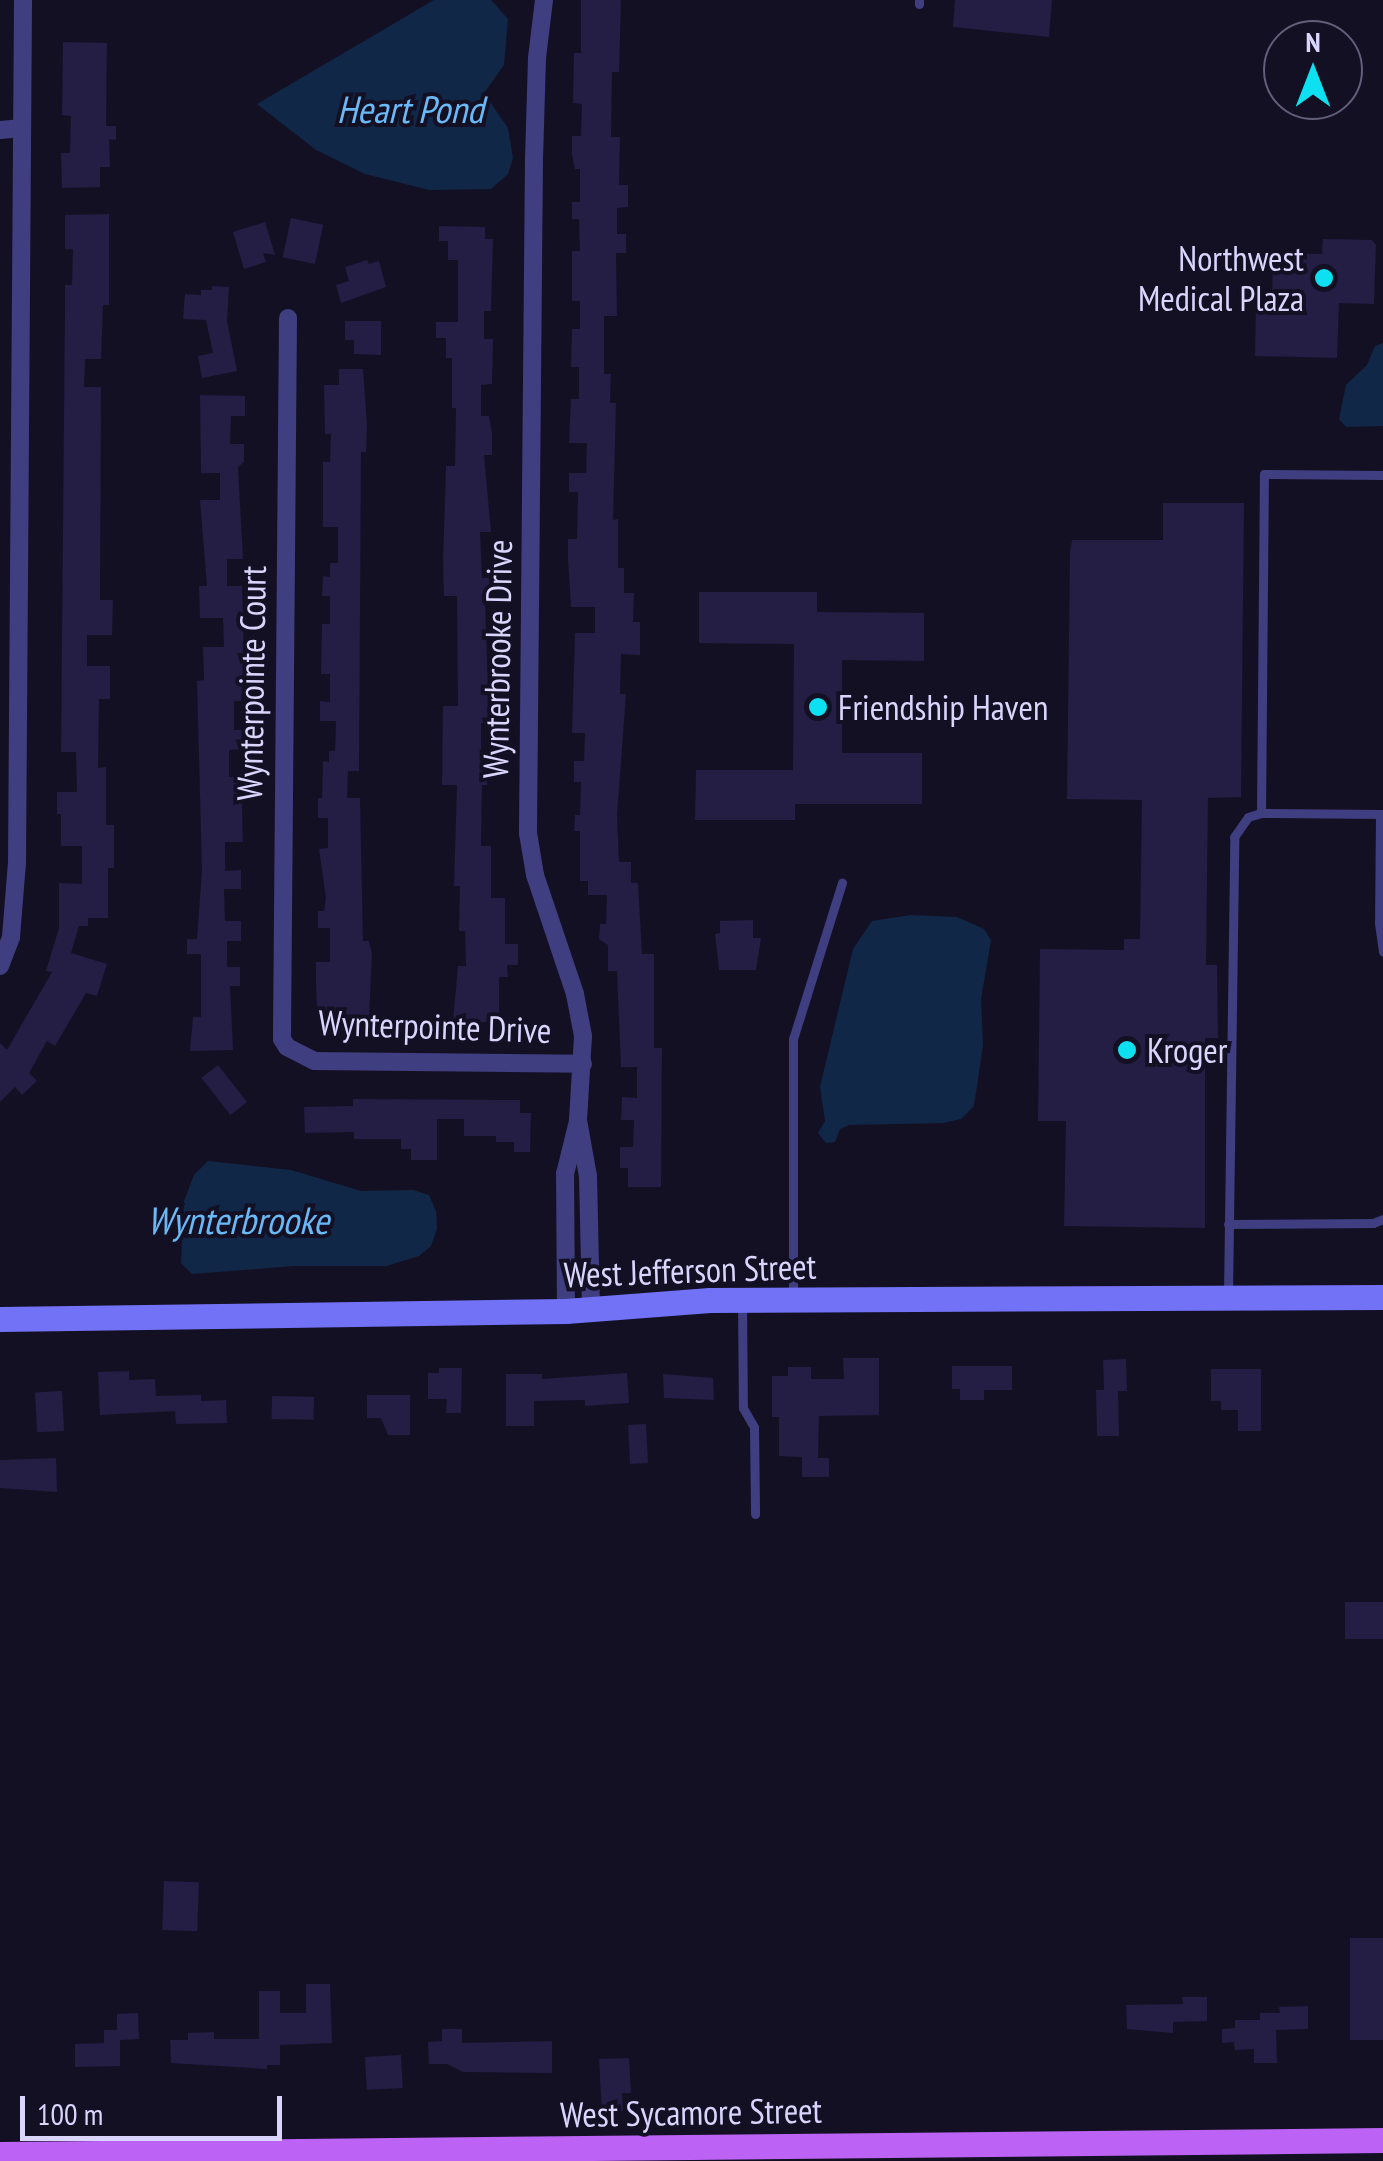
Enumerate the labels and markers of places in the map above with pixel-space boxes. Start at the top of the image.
place label: Northwest Medical Plaza [1138,237,1304,319]
marker: Northwest Medical Plaza [1313,267,1335,289]
place label: Friendship Haven [838,686,1048,728]
marker: Friendship Haven [807,696,829,718]
place label: Kroger [1147,1029,1227,1071]
marker: Kroger [1116,1039,1138,1061]

